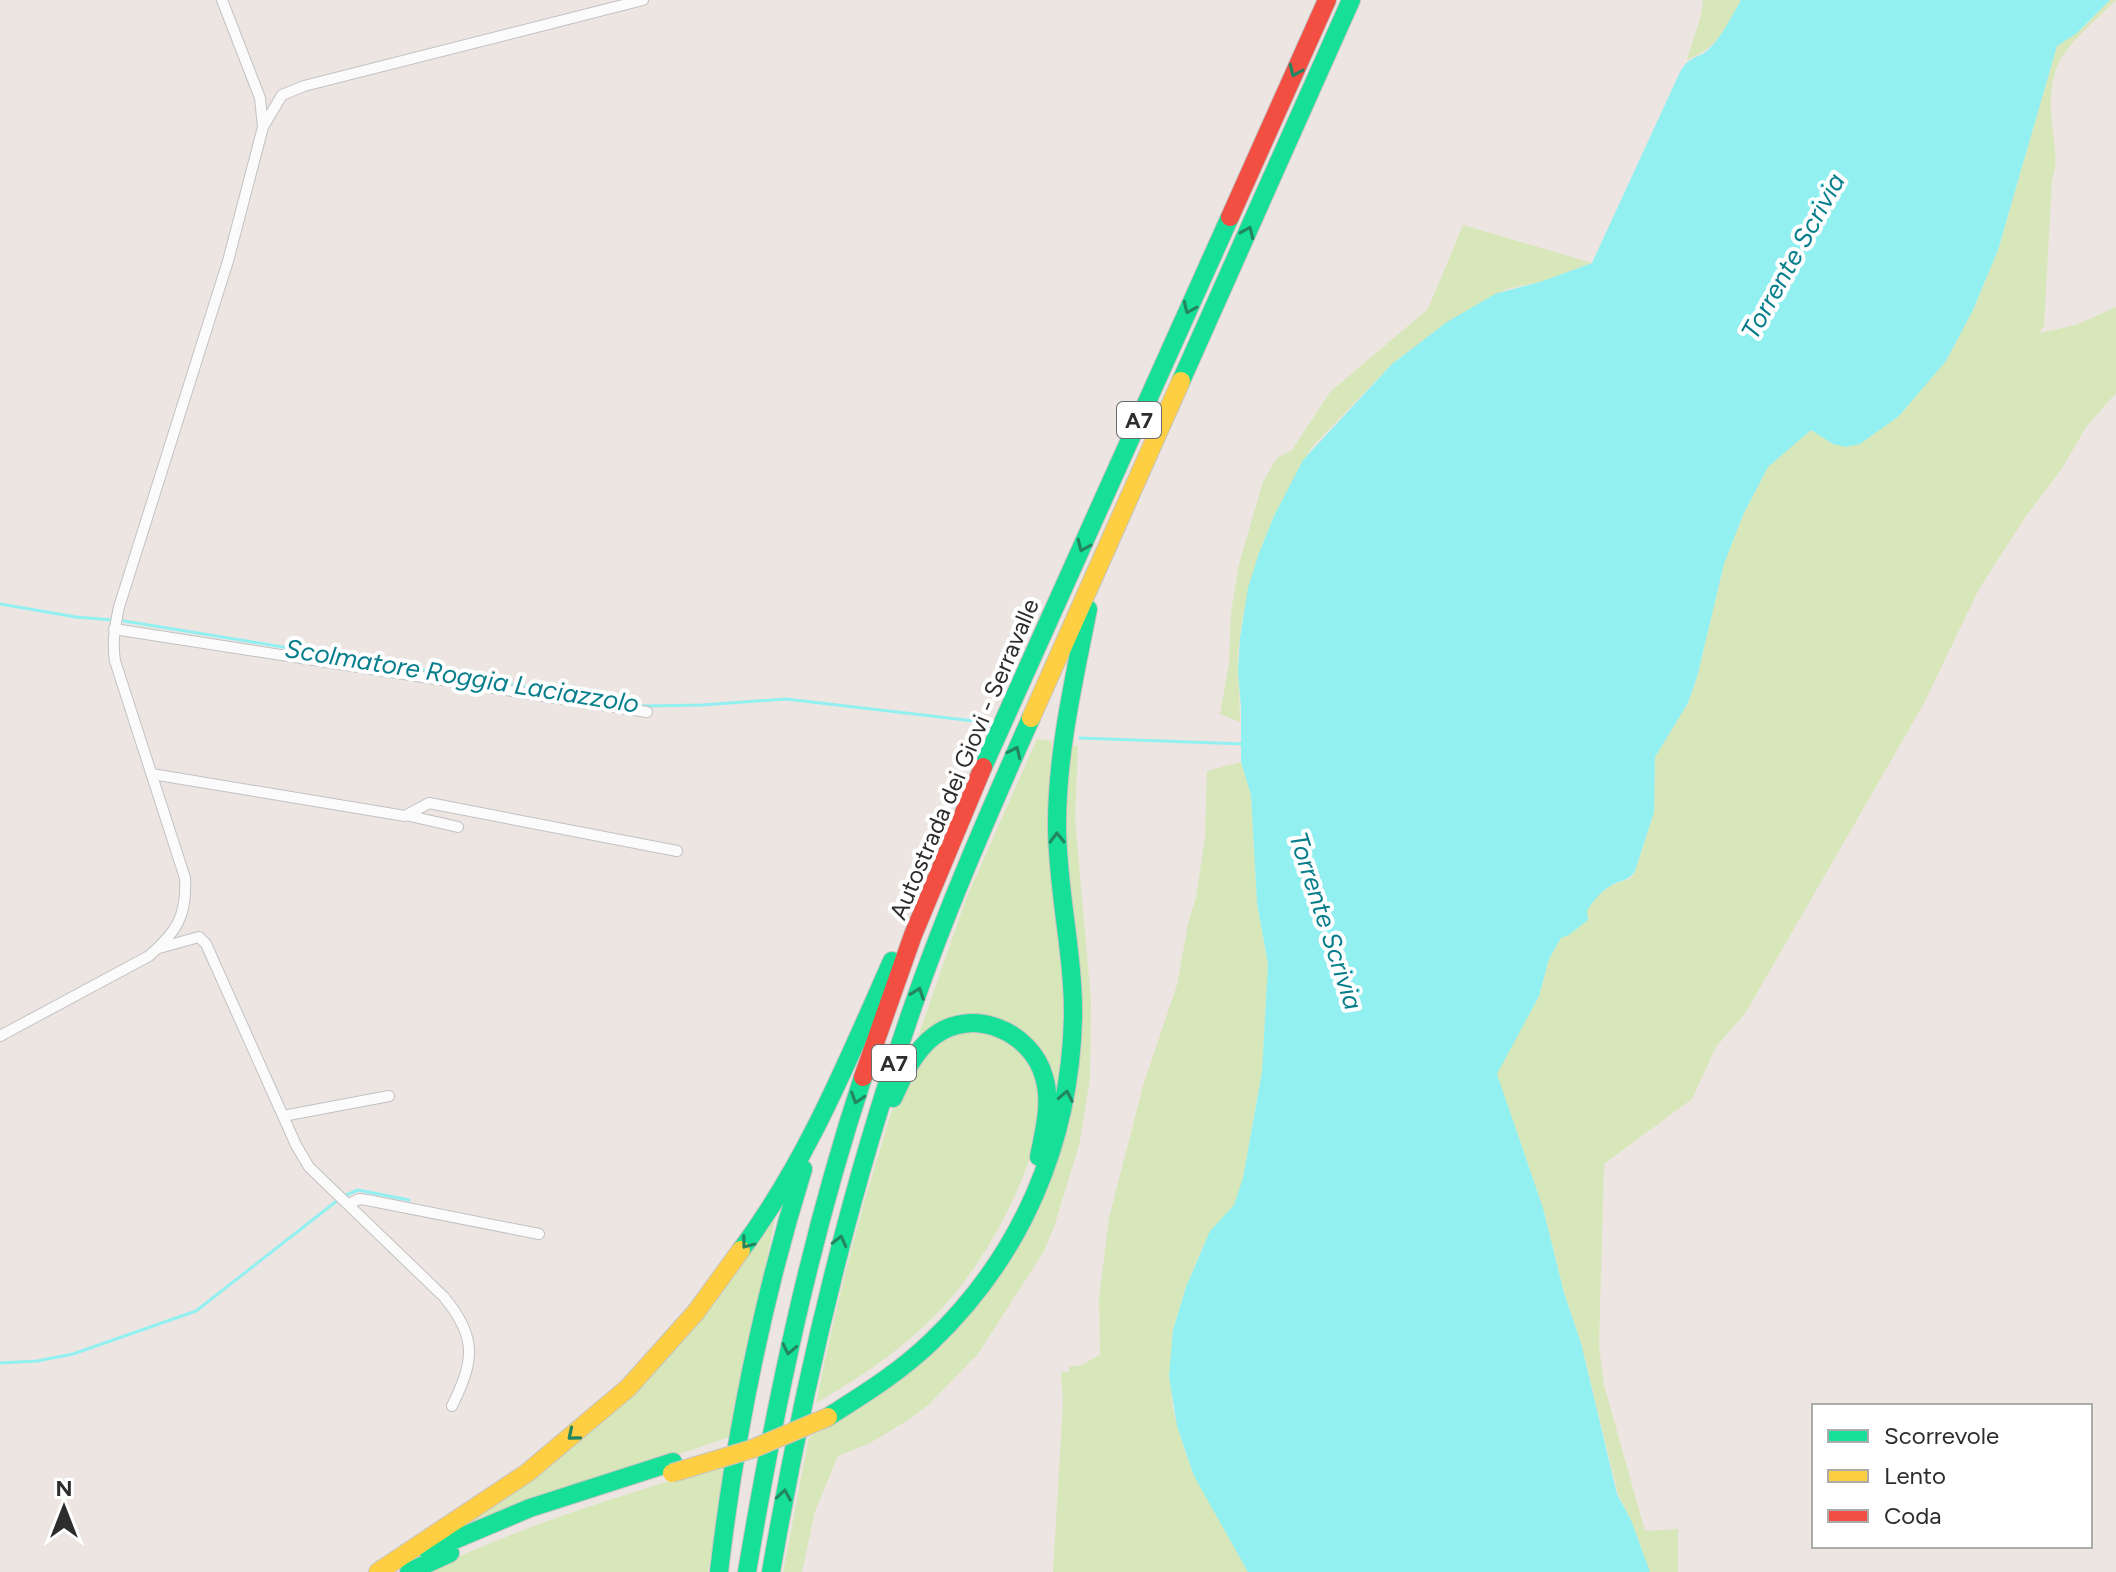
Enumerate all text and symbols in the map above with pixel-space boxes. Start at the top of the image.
one-way arrow [1289,63,1305,77]
water label: Torrente Scrivia [1734,167,1852,345]
one-way arrow [1238,226,1254,240]
one-way arrow [1183,300,1199,315]
road number: A7 [1117,402,1161,438]
one-way arrow [1077,538,1093,552]
street label: Autostrada dei Giovi - Serravalle [883,594,1045,924]
water label: Scolmatore Roggia Laciazzolo [283,632,641,720]
one-way arrow [1006,746,1022,761]
water label: Torrente Scrivia [1282,828,1370,1014]
one-way arrow [1048,831,1066,844]
one-way arrow [908,987,924,1001]
road number: A7 [872,1045,916,1081]
one-way arrow [1056,1089,1073,1103]
one-way arrow [850,1091,866,1104]
one-way arrow [742,1234,756,1249]
one-way arrow [831,1235,848,1249]
one-way arrow [781,1341,798,1355]
legend [1812,1404,2092,1548]
text: Scorrevole [1884,1421,1999,1450]
one-way arrow [568,1425,582,1440]
text: Lento [1884,1461,1946,1490]
north arrow [24,1468,104,1548]
text: N [55,1475,73,1502]
one-way arrow [774,1488,791,1502]
text: Coda [1884,1501,1942,1530]

